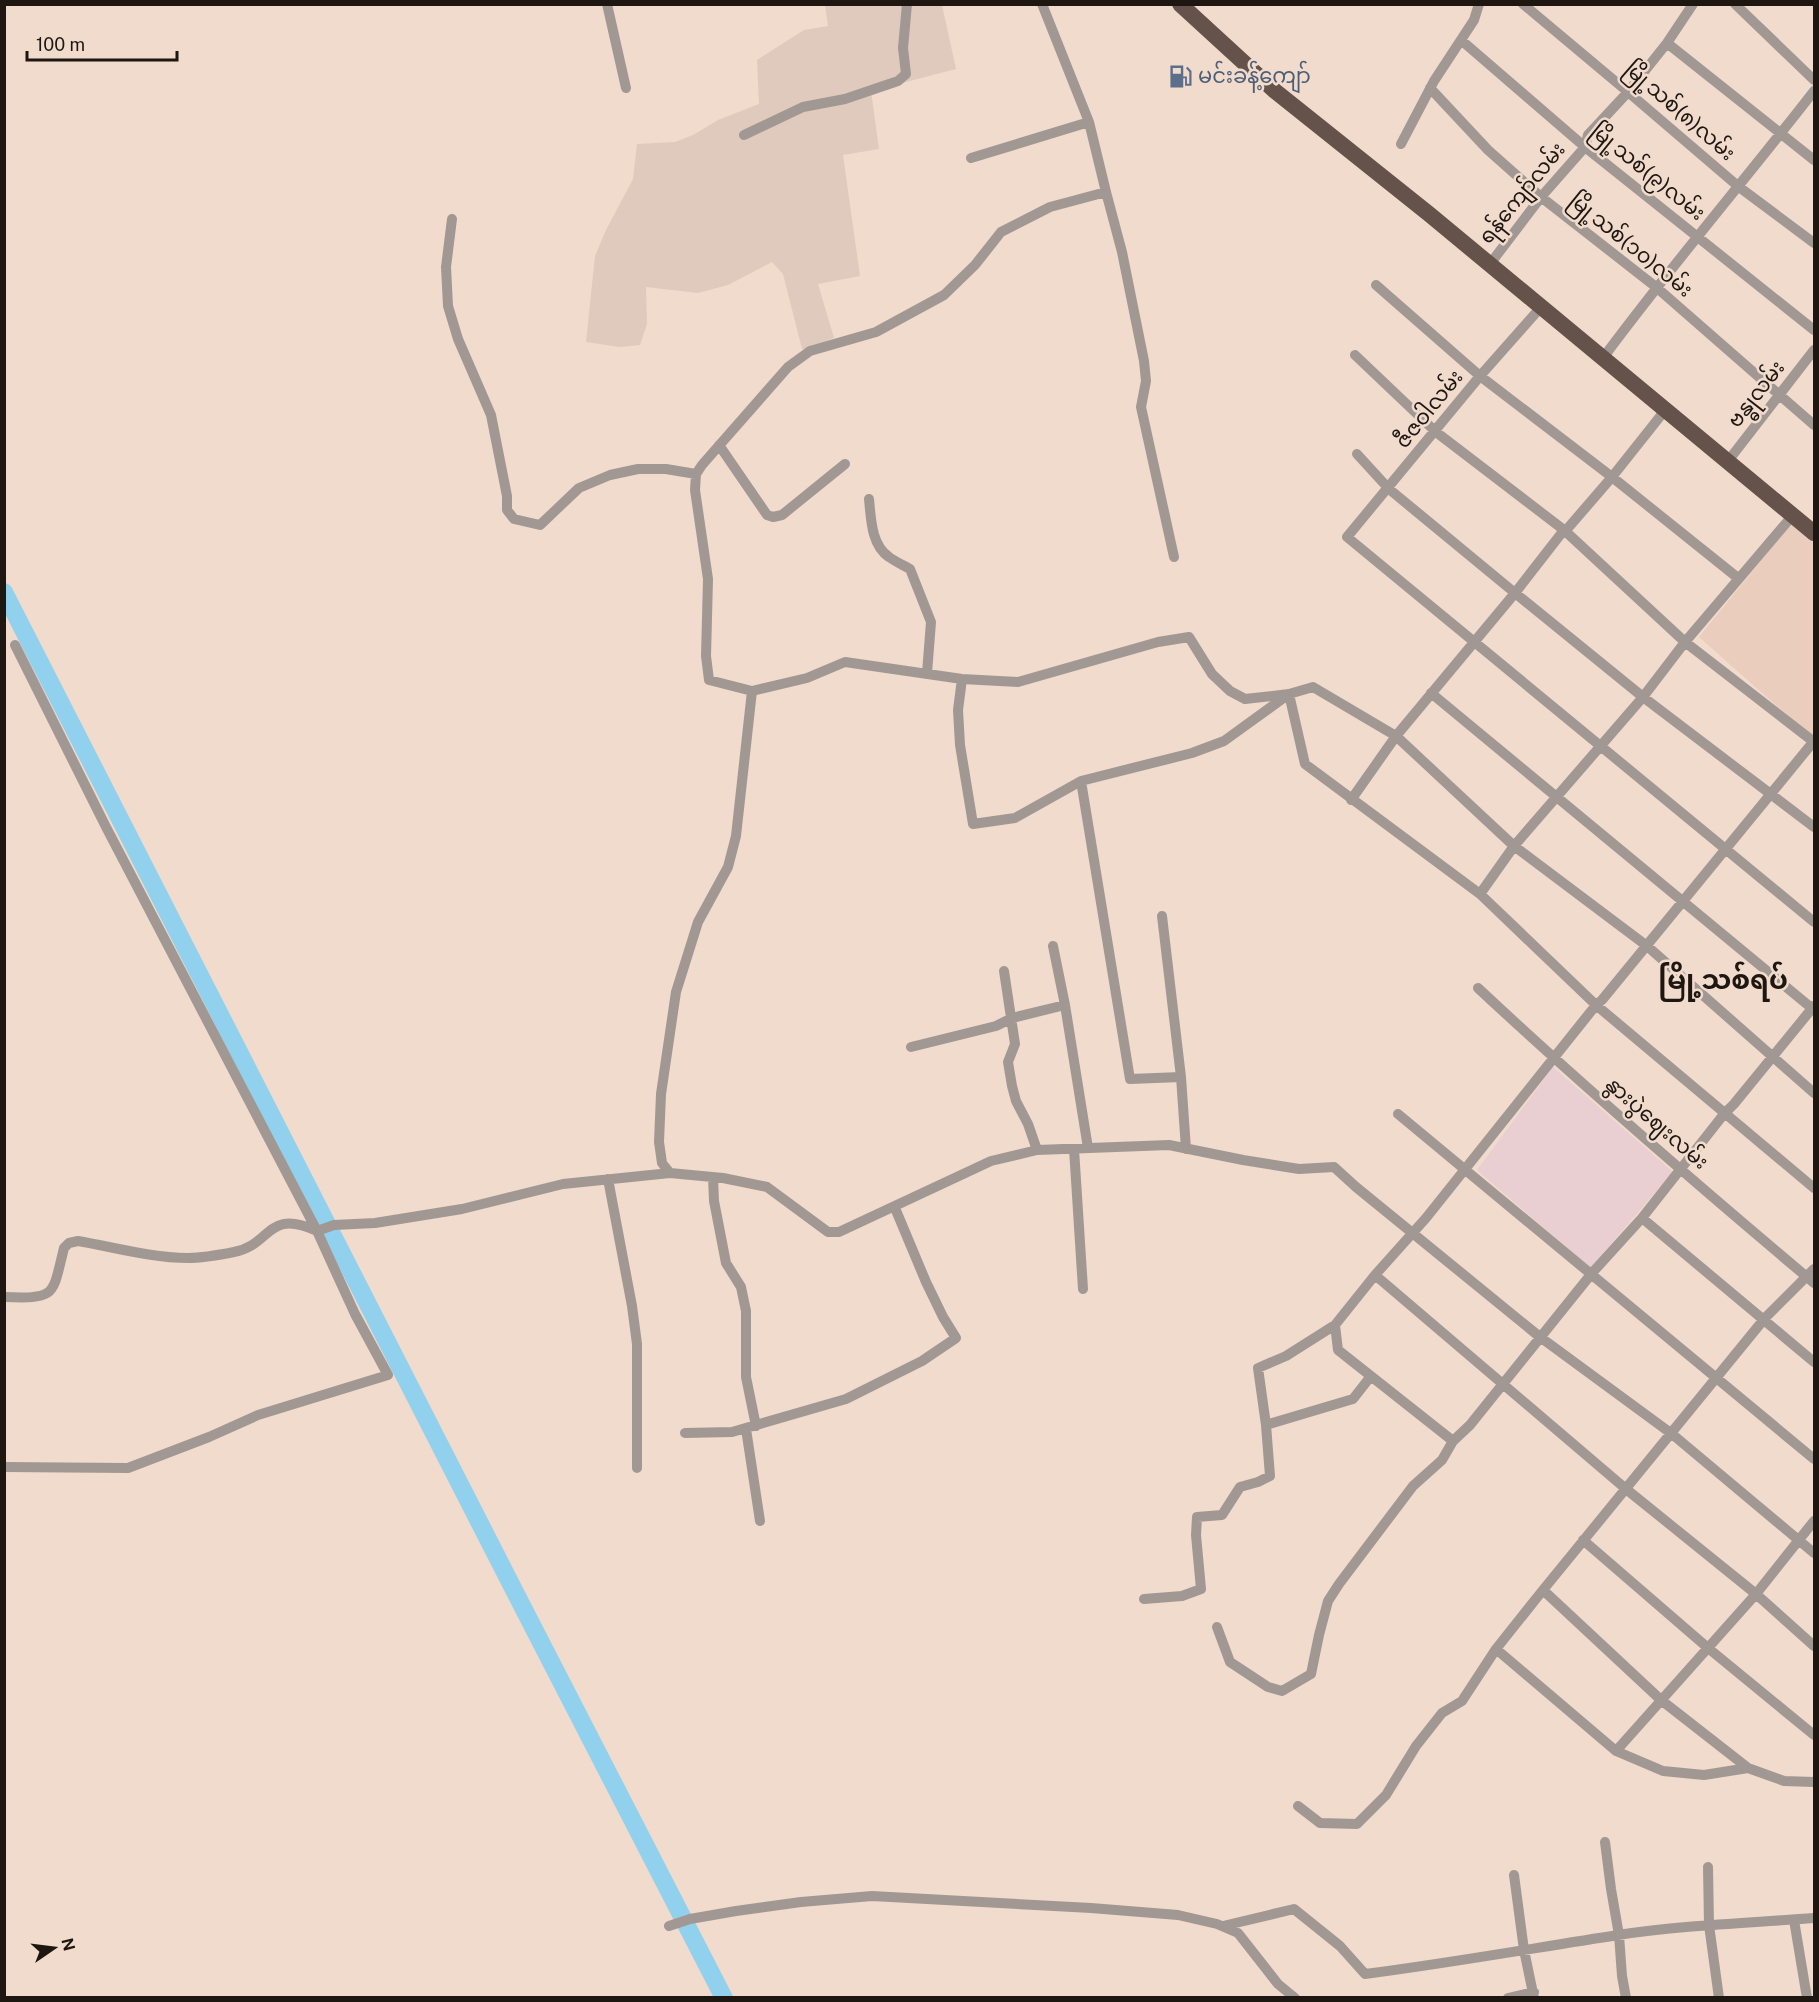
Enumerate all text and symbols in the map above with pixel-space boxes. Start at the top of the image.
scale bar [27,24,177,62]
text: 100 m [36,34,85,55]
street label: မြို့သစ်(၈)လမ်း [1617,54,1743,169]
place label: မင်းခန့်ကျော် [1198,60,1311,94]
fuel station icon: မင်းခန့်ကျော် [1167,63,1193,89]
street label: မြို့သစ်(၉)လမ်း [1583,116,1712,229]
street label: ရန်ကျော်လမ်း [1471,135,1575,252]
street label: မြို့သစ်(၁၀)လမ်း [1561,185,1700,306]
street label: ဗန္ဓုလမ်း [1719,353,1794,436]
street label: ဇီဇဝါလမ်း [1387,363,1468,453]
district label: မြို့သစ်ရပ် [1658,961,1788,1002]
street label: နွားပွဲဈေးလမ်း [1598,1069,1716,1178]
north arrow [24,1918,84,1978]
text: N [57,1936,79,1953]

